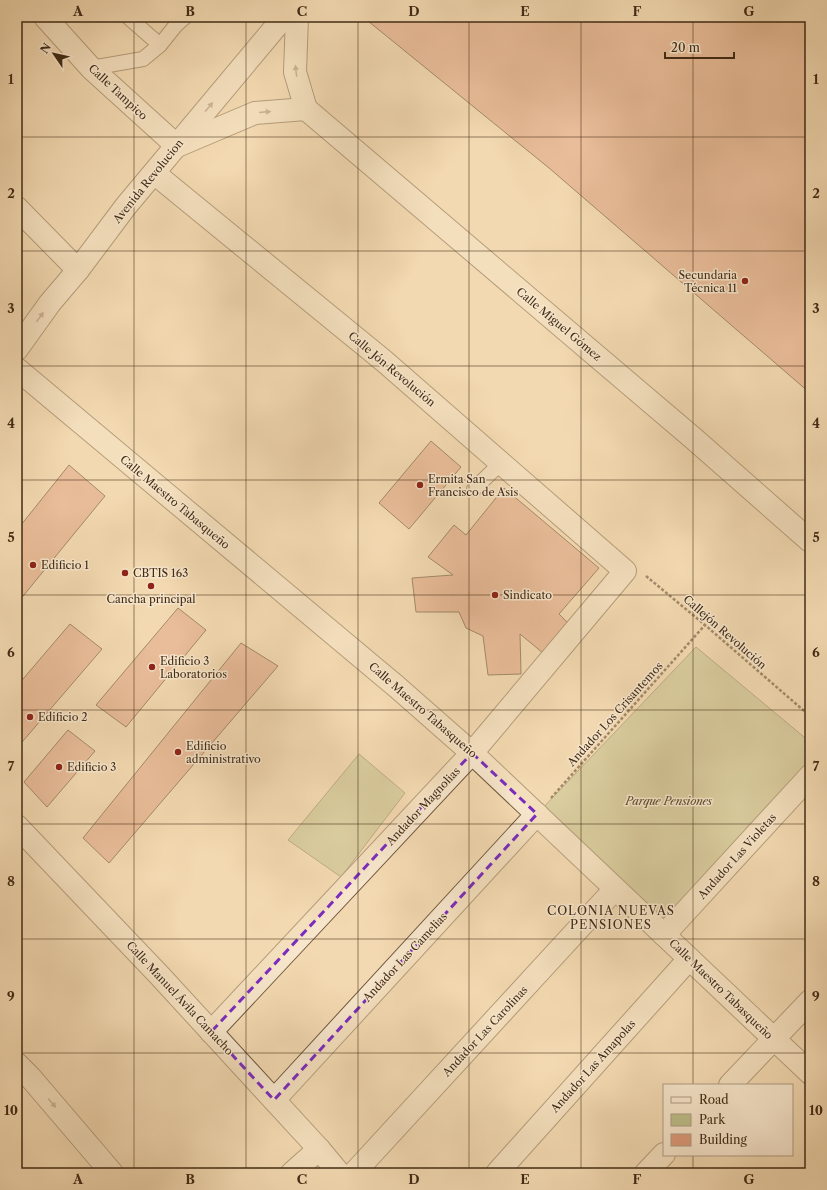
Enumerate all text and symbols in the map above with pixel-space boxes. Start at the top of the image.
text: A [72,3,84,19]
text: B [185,3,195,19]
text: C [297,3,307,19]
text: D [408,3,420,19]
text: E [520,3,530,19]
text: F [633,3,642,19]
text: G [743,3,755,19]
north arrow [34,34,74,74]
scale bar [665,34,734,60]
text: N [37,40,54,56]
text: 20 m [671,40,700,55]
street label: Calle Tampico [86,61,151,123]
one-way arrow [293,65,299,78]
text: 1 [8,71,14,87]
text: 1 [813,71,819,87]
one-way arrow [205,102,214,112]
one-way arrow [259,109,271,116]
street label: Avenida Revolucion [109,136,186,227]
text: 2 [7,185,15,201]
text: 2 [812,185,820,201]
place label: Secundaria Técnica 11 [679,268,737,295]
marker: Secundaria Técnica 11 [740,276,750,286]
street label: Calle Miguel Gómez [514,284,605,364]
text: 3 [7,300,15,316]
text: 3 [812,300,820,316]
one-way arrow [36,312,44,323]
street label: Calle Jón Revolución [346,328,438,410]
text: 4 [7,415,15,431]
text: 4 [812,415,820,431]
street label: Calle Maestro Tabasqueño [117,452,233,552]
place label: Ermita San Francisco de Asis [428,472,518,499]
marker: Ermita San Francisco de Asis [415,480,425,490]
text: 5 [7,529,15,545]
text: 5 [812,529,820,545]
place label: Edificio 1 [41,558,89,572]
marker: Edificio 1 [28,560,38,570]
place label: CBTIS 163 [133,566,188,580]
marker: CBTIS 163 [120,568,130,578]
marker: Cancha principal [146,581,156,591]
place label: Sindicato [503,588,552,602]
marker: Sindicato [490,590,500,600]
place label: Cancha principal [106,592,196,606]
street label: Callejón Revolución [680,592,770,672]
text: 6 [7,644,15,660]
text: 6 [812,644,820,660]
place label: Edificio 3 Laboratorios [160,654,227,681]
street label: Calle Maestro Tabasqueño [366,659,480,761]
street label: Andador Los Crisantemos [564,659,666,770]
marker: Edificio 3 Laboratorios [147,662,157,672]
place label: Edificio 2 [38,710,88,724]
marker: Edificio 2 [25,712,35,722]
place label: Edificio administrativo [186,739,261,766]
marker: Edificio administrativo [173,747,183,757]
text: 7 [8,758,15,774]
text: 7 [813,758,820,774]
place label: Edificio 3 [67,760,116,774]
marker: Edificio 3 [54,762,64,772]
street label: Andador Magnolias [382,764,463,849]
park label: Parque Pensiones [625,794,713,808]
street label: Andador Las Violetas [694,810,779,903]
text: 8 [7,873,15,889]
text: 8 [812,873,820,889]
district label: COLONIA NUEVAS PENSIONES [547,903,675,932]
street label: Andador Las Camelias [359,909,450,1005]
street label: Calle Maestro Tabasqueño [666,936,776,1042]
street label: Calle Manuel Ávila Camacho [123,938,237,1058]
street label: Andador Las Carolinas [439,983,531,1080]
text: 9 [7,988,15,1004]
text: 9 [812,988,820,1004]
street label: Andador Las Amapolas [547,1017,639,1116]
legend [663,1084,793,1156]
text: Road [699,1092,729,1107]
one-way arrow [48,1098,57,1109]
text: 10 [4,1102,18,1118]
text: 10 [809,1102,823,1118]
text: Park [699,1112,726,1127]
text: Building [699,1132,747,1147]
text: A [72,1171,84,1187]
text: B [185,1171,195,1187]
text: C [297,1171,307,1187]
text: D [408,1171,420,1187]
text: E [520,1171,530,1187]
text: F [633,1171,642,1187]
text: G [743,1171,755,1187]

